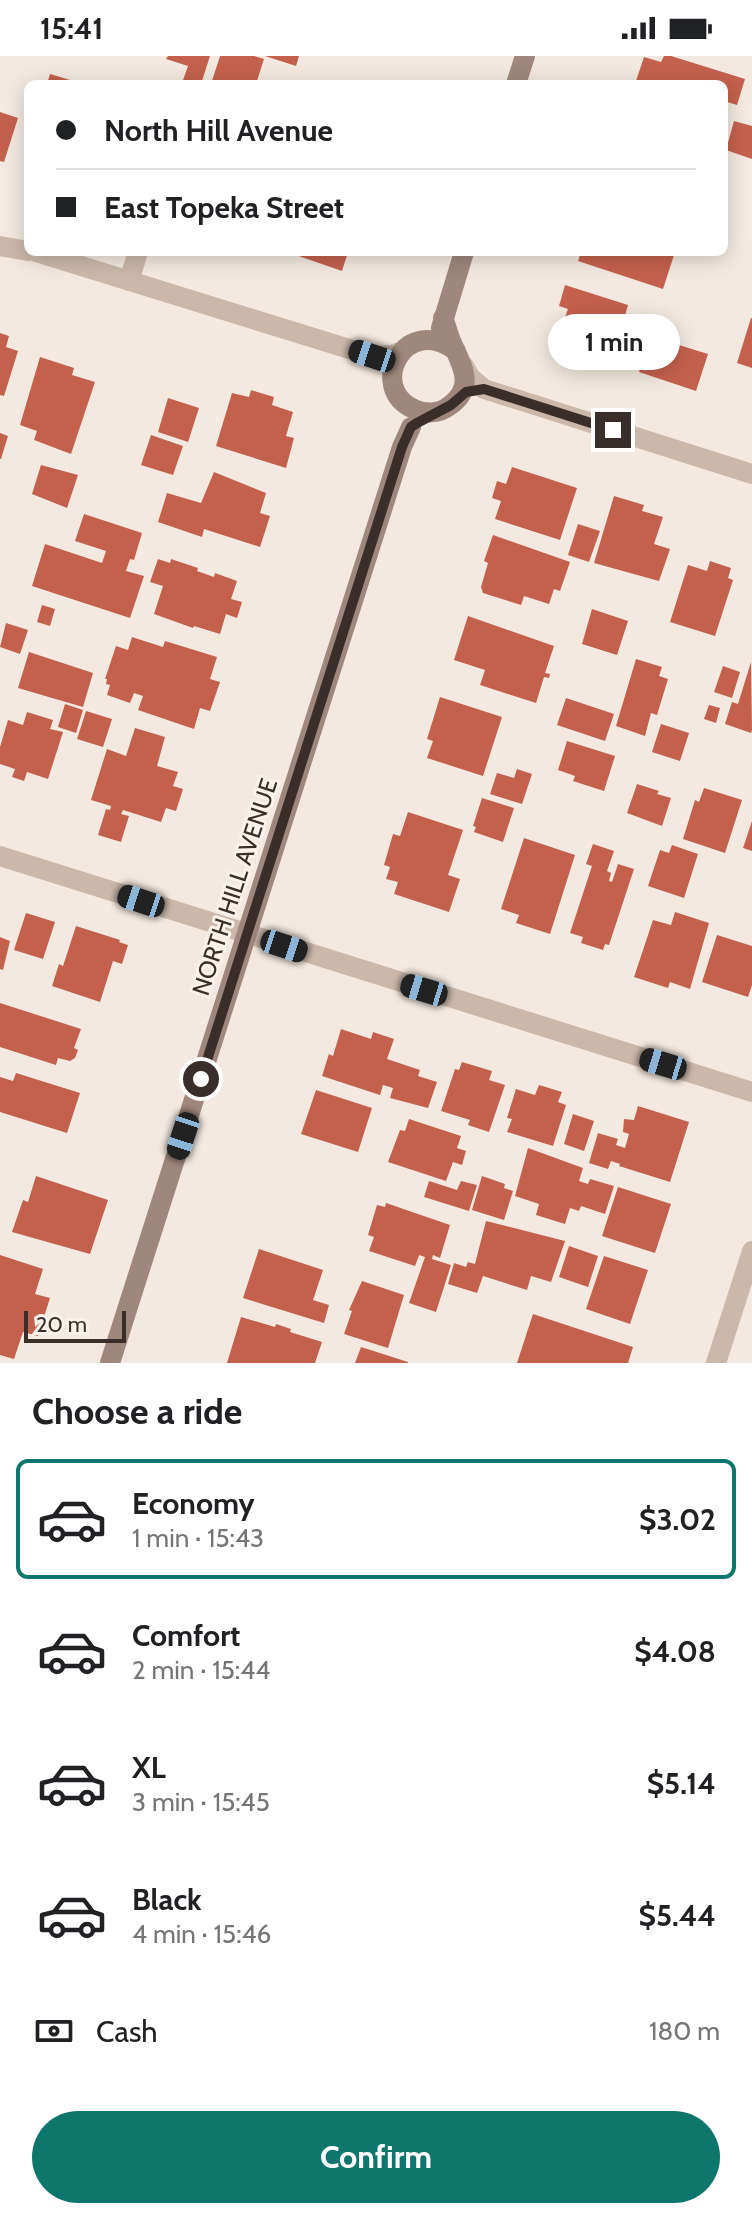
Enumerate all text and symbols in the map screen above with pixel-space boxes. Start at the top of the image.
text: 15:41 [40,10,103,47]
text: North Hill Avenue [104,112,333,149]
text: East Topeka Street [104,189,344,226]
callout: 1 min [547,314,679,370]
text: 1 min [585,326,643,358]
car [345,337,399,375]
route end [595,412,631,448]
street label: NORTH HILL AVENUE [186,775,283,999]
car [114,882,168,920]
car [257,927,311,965]
car [398,972,450,1008]
car [637,1046,689,1082]
route start [183,1061,219,1097]
car [164,1109,202,1163]
scale bar [24,1307,126,1343]
text: 20 m [36,1311,87,1338]
text: Choose a ride [32,1389,242,1433]
icon: car [36,1483,108,1555]
text: Economy [132,1485,255,1522]
text: $3.02 [639,1501,716,1538]
text: 1 min · 15:43 [132,1522,264,1554]
icon: car [36,1615,108,1687]
text: Comfort [132,1617,240,1654]
text: $4.08 [634,1633,716,1670]
text: 2 min · 15:44 [132,1654,270,1686]
icon: car [36,1747,108,1819]
text: XL [132,1749,166,1786]
text: $5.14 [647,1765,716,1802]
text: 3 min · 15:45 [132,1786,270,1818]
icon: car [36,1879,108,1951]
text: Black [132,1881,202,1918]
text: $5.44 [639,1897,716,1934]
text: 4 min · 15:46 [132,1918,271,1950]
icon: cash [32,2009,76,2053]
text: Cash [96,2013,158,2050]
text: 180 m [649,2015,720,2047]
button: Confirm [32,2111,720,2203]

